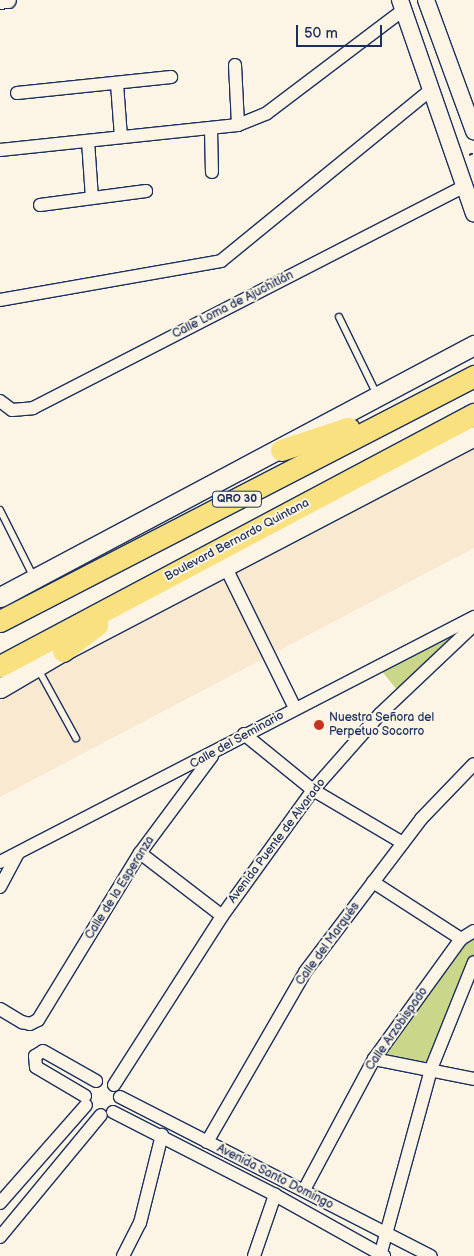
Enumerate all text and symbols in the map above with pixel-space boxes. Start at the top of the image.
scale bar [299,15,385,47]
text: 50 m [304,24,338,43]
street label: Calle Loma de Ajuchitlán [170,268,296,342]
road number: QRO 30 [211,490,263,508]
street label: Boulevard Bernardo Quintana [162,496,312,584]
street label: Calle del Seminario [187,708,287,772]
place label: Nuestra Señora del Perpetuo Socorro [329,711,434,739]
marker: Nuestra Señora del Perpetuo Socorro [313,719,325,731]
street label: Avenida Puente de Alvarado [225,776,329,906]
street label: Calle de la Esperanza [82,834,158,942]
street label: Calle del Marqués [293,900,363,988]
street label: Calle Arzobispado [363,985,431,1073]
street label: Avenida Santo Domingo [214,1141,336,1213]

